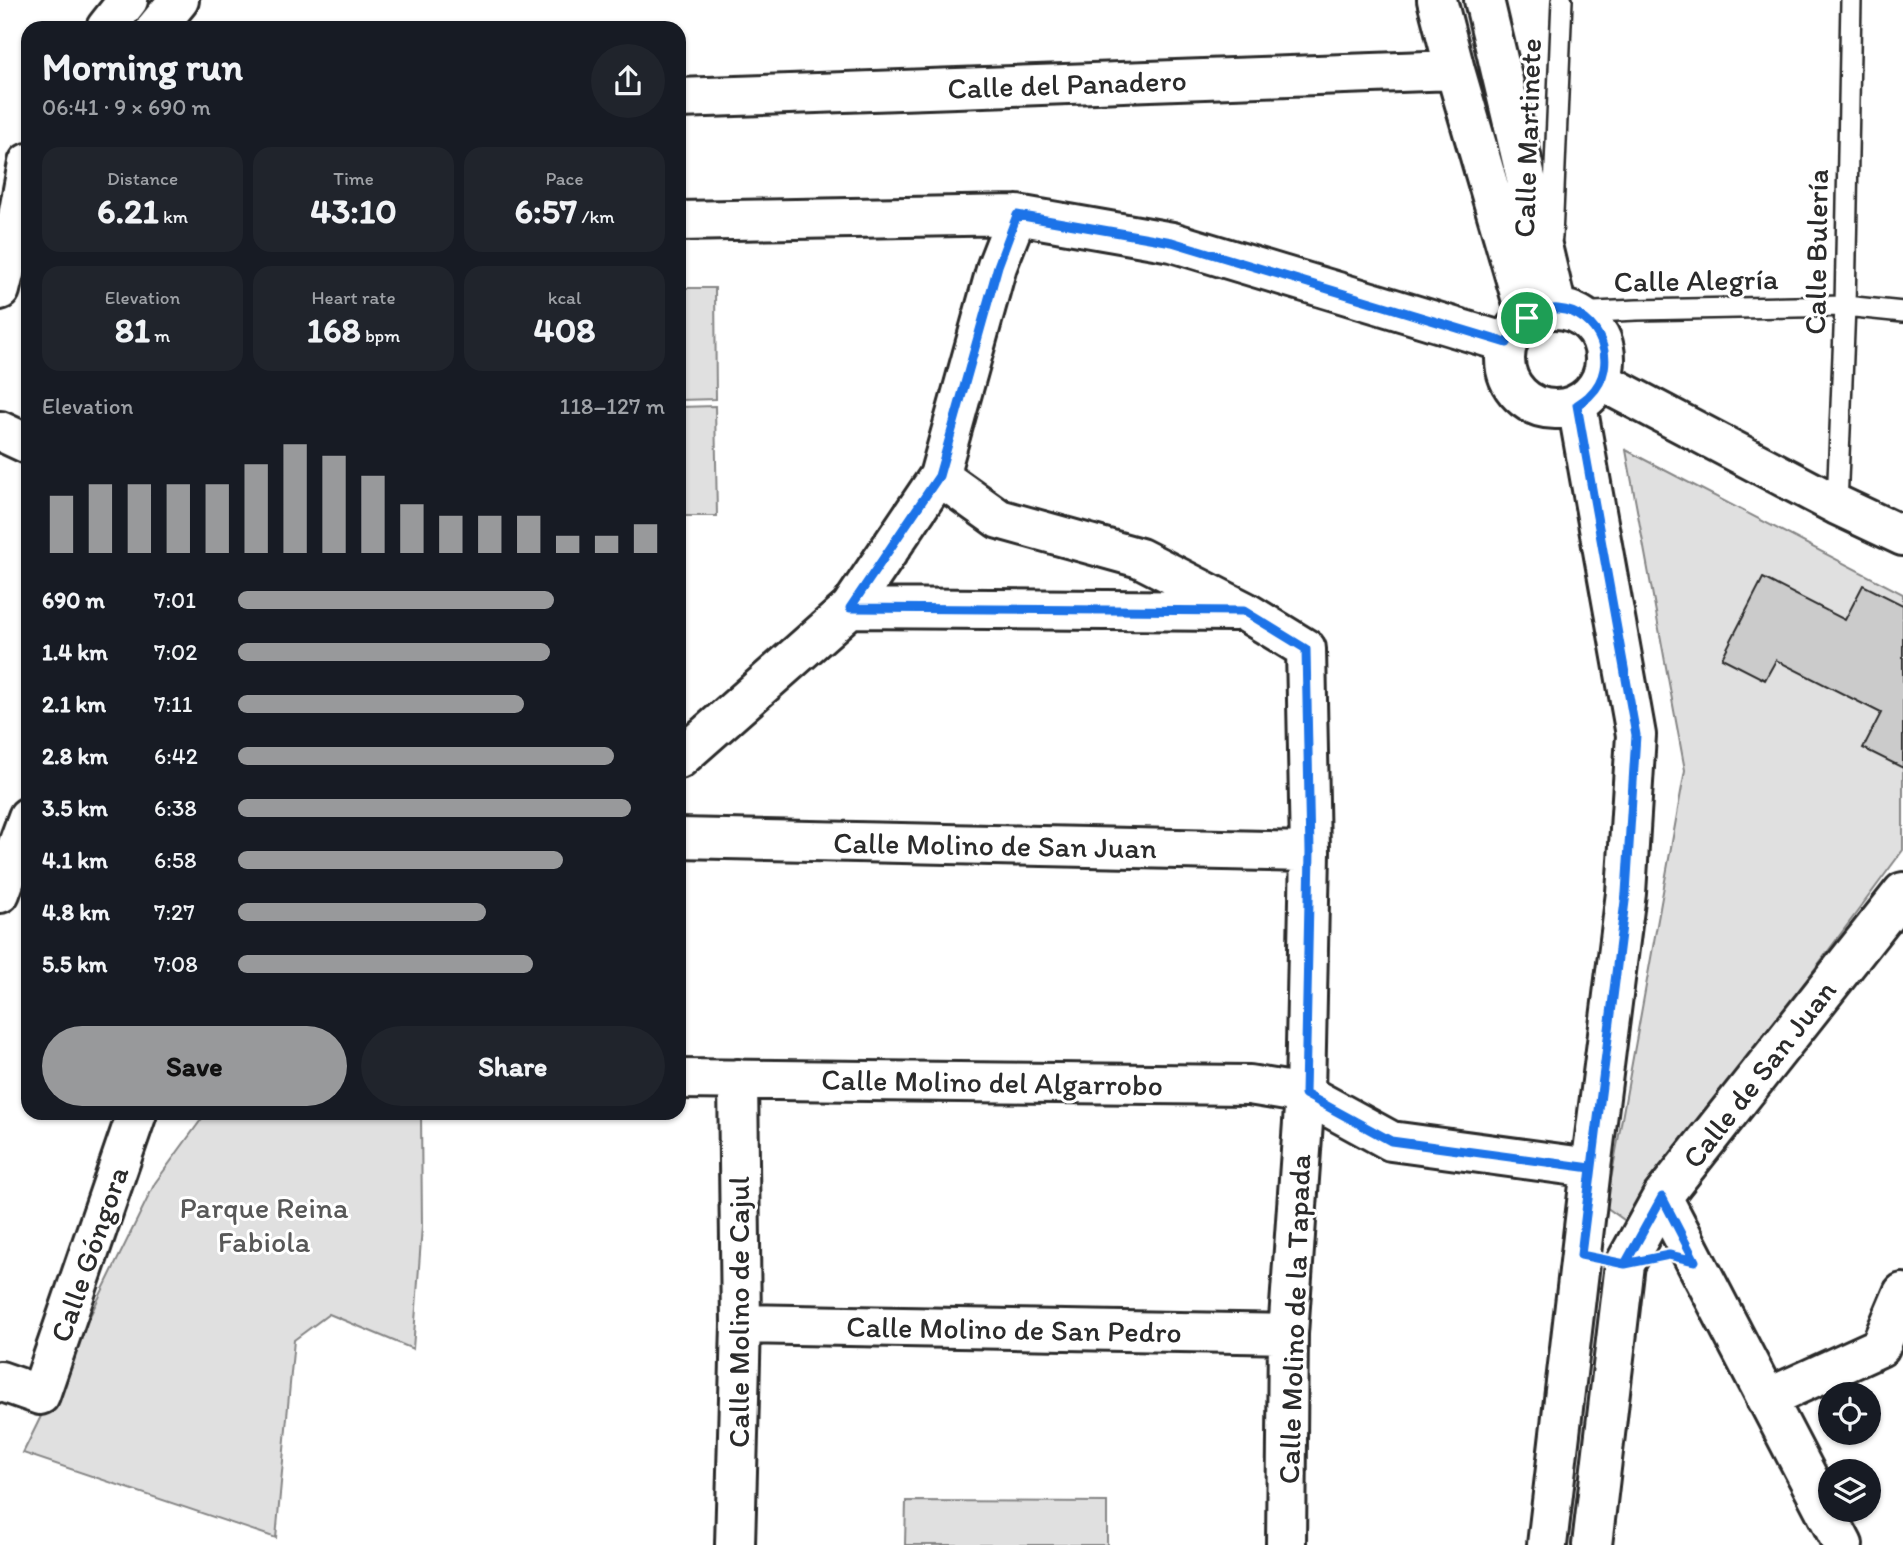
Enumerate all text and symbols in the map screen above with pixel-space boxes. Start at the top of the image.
street label: Calle Martinete [1505,38,1549,238]
text: Morning run [42,44,243,90]
button: share [591,44,665,118]
street label: Calle del Panadero [947,61,1187,107]
text: 06:41 · 9 × 690 m [42,93,211,121]
text: Distance [107,167,178,190]
text: Time [333,167,374,190]
text: Pace [545,167,584,190]
street label: Calle Bulería [1796,169,1836,335]
text: 6.21 [97,190,159,232]
text: 43:10 [310,190,397,232]
text: 6:57 [514,190,577,232]
text: km [159,205,188,228]
text: /km [577,205,615,228]
street label: Calle Alegría [1613,260,1779,300]
text: Elevation [105,286,180,309]
text: Heart rate [311,286,396,309]
text: kcal [548,286,581,309]
pin [1497,288,1557,348]
icon: arrive [1508,299,1546,337]
text: 81 [115,309,150,351]
text: 168 [307,309,361,351]
text: 408 [534,309,595,351]
text: m [150,324,170,347]
text: bpm [361,324,400,347]
text: Elevation [42,392,133,420]
text: 118–127 m [560,392,665,420]
text: 690 m [42,586,105,614]
text: 7:01 [154,586,196,614]
text: 1.4 km [42,638,108,666]
text: 7:02 [154,638,197,666]
text: 2.1 km [42,690,106,718]
text: 7:11 [154,690,192,718]
text: 2.8 km [42,742,108,770]
text: 6:42 [154,742,198,770]
text: 3.5 km [42,794,108,822]
text: 6:38 [154,794,197,822]
street label: Calle Molino de San Juan [833,824,1157,866]
text: 4.1 km [42,846,108,874]
text: 6:58 [154,846,196,874]
text: 4.8 km [42,898,110,926]
text: 7:27 [154,898,195,926]
text: 5.5 km [42,950,107,978]
text: 7:08 [154,950,198,978]
street label: Calle de San Juan [1674,973,1844,1175]
button: Save [42,1026,347,1106]
button: Share [361,1026,665,1106]
street label: Calle Molino del Algarrobo [821,1061,1163,1103]
street label: Calle Molino de la Tapada [1270,1153,1318,1485]
street label: Calle Góngora [42,1161,136,1347]
street label: Calle Molino de Cajul [720,1176,757,1448]
park label: Parque Reina Fabiola [179,1189,349,1260]
street label: Calle Molino de San Pedro [846,1308,1182,1350]
map controls [1818,1382,1881,1522]
button: locate [1818,1382,1881,1445]
button: layers [1818,1459,1881,1522]

